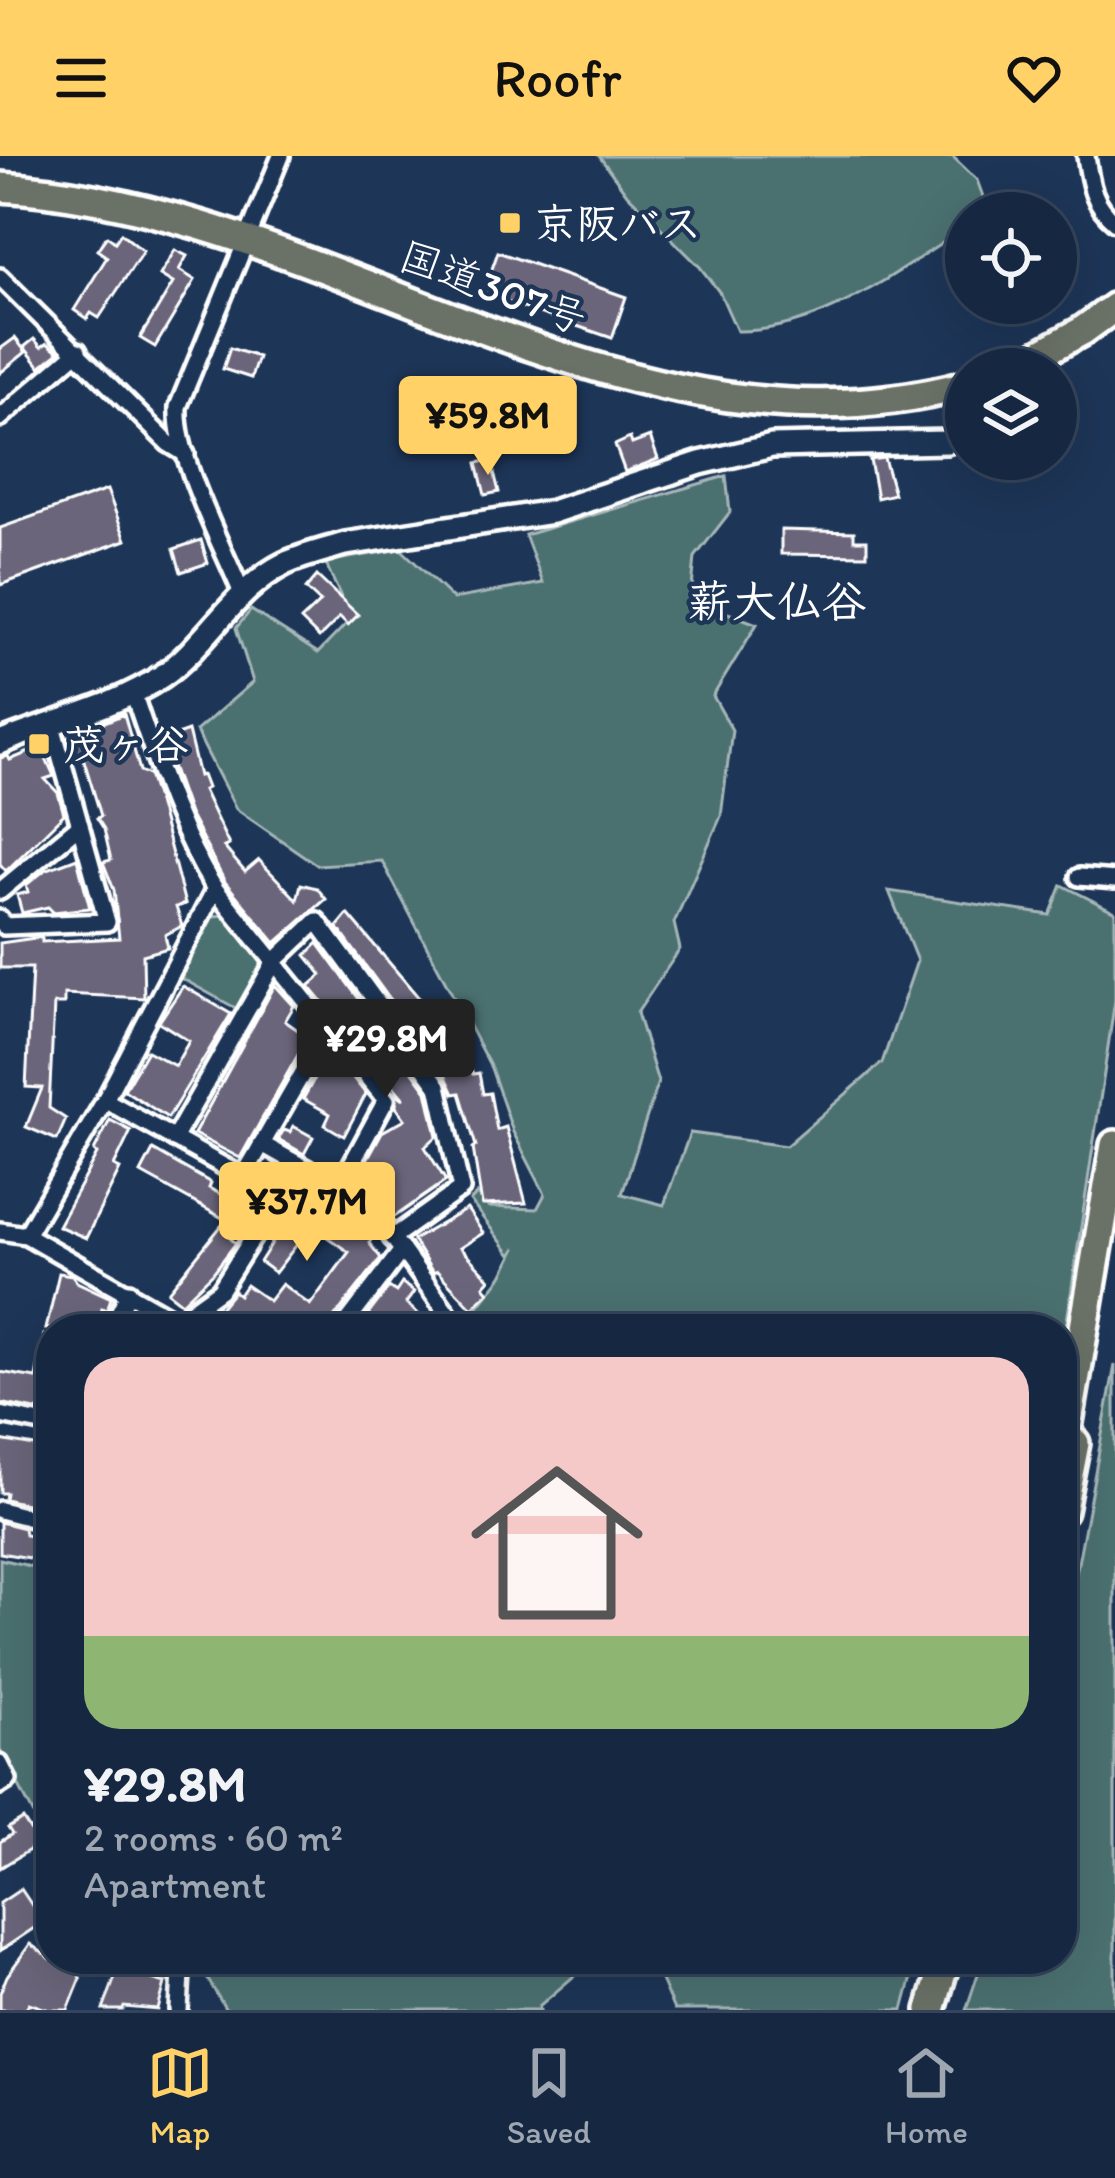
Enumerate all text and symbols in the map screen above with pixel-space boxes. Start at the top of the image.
icon: menu [48,45,114,111]
icon: heart [1001,45,1067,111]
text: Roofr [493,46,622,111]
map controls [945,192,1077,480]
button: locate [945,192,1077,324]
place label: 京阪バス [534,198,702,249]
marker: 京阪バス [497,210,523,236]
street label: 国道307号 [392,230,594,344]
button: layers [945,348,1077,480]
pin: ¥59.8M [390,376,586,478]
text: ¥59.8M [426,391,550,438]
district label: 薪大仏谷 [687,574,867,628]
place label: 茂ヶ谷 [63,719,189,770]
marker: 茂ヶ谷 [26,731,52,757]
pin: ¥29.8M [288,999,484,1101]
text: ¥29.8M [324,1014,448,1061]
pin: ¥37.7M [209,1162,405,1264]
text: ¥37.7M [246,1177,368,1224]
icon: home [449,1435,665,1651]
text: ¥29.8M [84,1753,247,1814]
text: 2 rooms · 60 m² [84,1814,343,1861]
text: Apartment [84,1861,266,1908]
tab: Map [147,2040,213,2151]
tab: Saved [507,2040,591,2151]
tab: Home [885,2040,968,2151]

